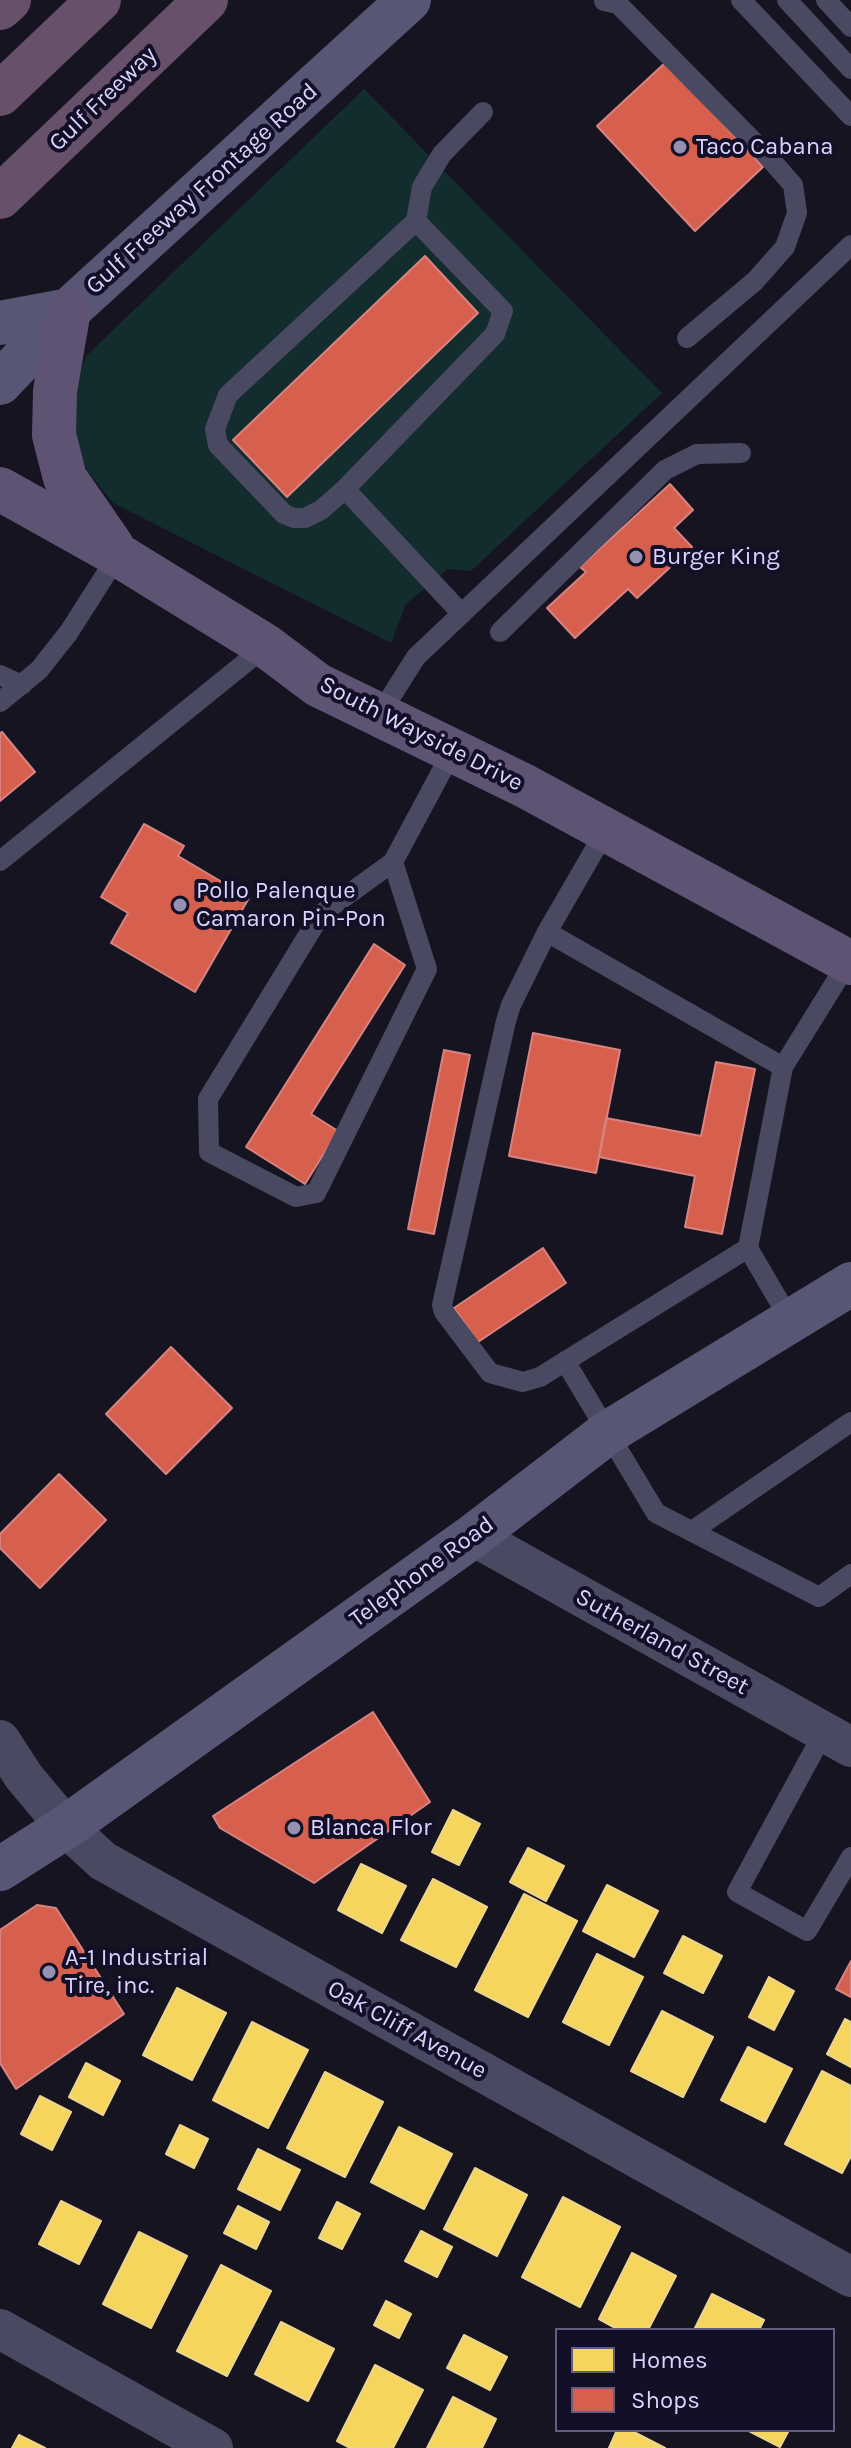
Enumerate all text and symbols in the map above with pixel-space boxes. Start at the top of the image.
street label: Gulf Freeway [43,41,163,157]
street label: Gulf Freeway Frontage Road [80,77,324,301]
place label: Taco Cabana [696,133,833,161]
marker: Taco Cabana [671,138,689,156]
place label: Burger King [652,543,780,571]
marker: Burger King [627,548,645,566]
street label: South Wayside Drive [314,670,528,798]
place label: Pollo Palenque Camaron Pin-Pon [196,877,386,933]
marker: Pollo Palenque Camaron Pin-Pon [171,896,189,914]
street label: Telephone Road [344,1510,500,1634]
street label: Sutherland Street [570,1582,754,1702]
place label: Blanca Flor [310,1814,432,1842]
marker: Blanca Flor [285,1819,303,1837]
place label: A-1 Industrial Tire, inc. [65,1944,208,2000]
marker: A-1 Industrial Tire, inc. [40,1963,58,1981]
street label: Oak Cliff Avenue [322,1974,492,2086]
legend [555,2328,835,2432]
text: Homes [631,2346,708,2374]
text: Shops [631,2386,700,2414]

